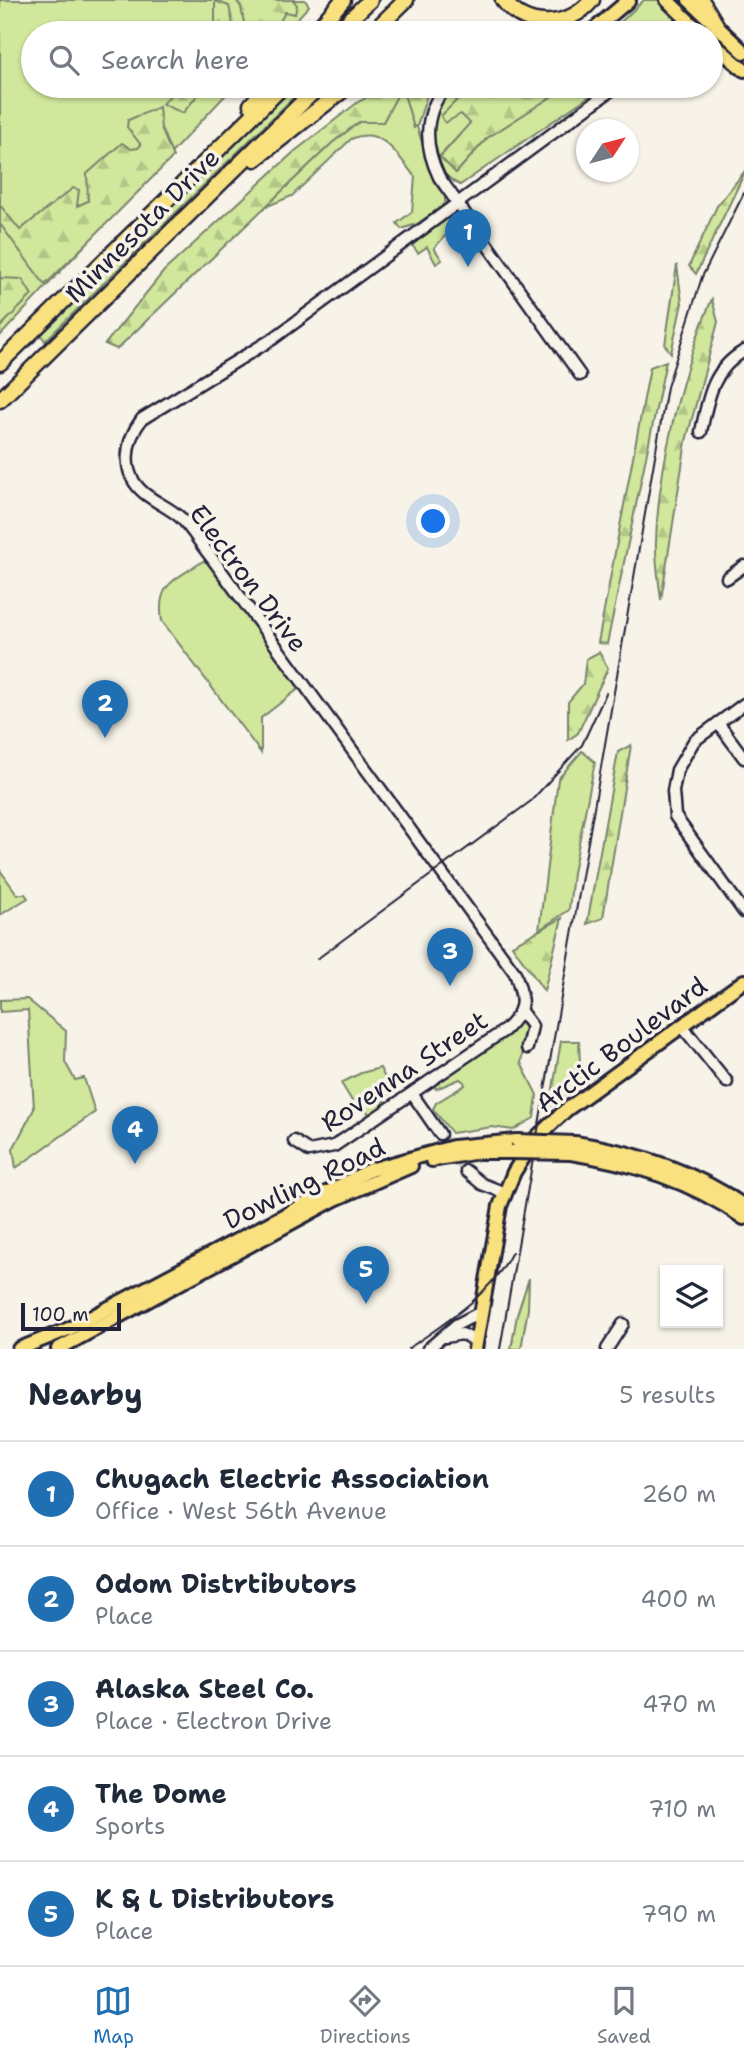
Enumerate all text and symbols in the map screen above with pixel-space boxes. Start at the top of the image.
search box [21,21,723,98]
icon: search [45,41,83,79]
text: Search here [101,42,250,77]
north arrow [576,119,639,182]
street label: Minnesota Drive [57,140,227,310]
pin: 1 [445,209,491,267]
street label: Electron Drive [182,497,316,659]
your location [416,504,450,538]
pin: 2 [82,680,128,738]
pin: 3 [427,928,473,986]
street label: Arctic Boulevard [528,968,714,1120]
street label: Rovenna Street [314,1002,494,1140]
pin: 4 [112,1106,158,1164]
street label: Dowling Road [217,1129,391,1237]
pin: 5 [343,1246,389,1304]
map controls [660,1265,723,1328]
button: layers [660,1265,723,1328]
scale bar [21,1300,121,1332]
text: 100 m [32,1302,89,1327]
text: Nearby [28,1374,143,1415]
text: 5 results [619,1380,716,1410]
text: Chugach Electric Association [95,1461,489,1496]
text: 1 [46,1479,56,1509]
text: 260 m [642,1479,716,1509]
text: Office · West 56th Avenue [95,1496,387,1526]
text: Odom Distrtibutors [95,1566,357,1601]
text: 2 [43,1584,59,1614]
text: 400 m [640,1584,716,1614]
text: Place [95,1601,154,1631]
text: Alaska Steel Co. [95,1671,314,1706]
text: 3 [43,1689,59,1719]
text: 470 m [642,1689,716,1719]
text: Place · Electron Drive [95,1706,332,1736]
text: The Dome [95,1776,227,1811]
text: 4 [43,1794,59,1824]
text: 710 m [648,1794,716,1824]
text: Sports [95,1811,166,1841]
text: K & L Distributors [95,1881,334,1916]
text: 5 [44,1899,58,1929]
text: 790 m [641,1899,716,1929]
text: Place [95,1916,154,1946]
tab: Map [93,1982,134,2049]
tab: Directions [320,1982,411,2049]
tab: Saved [597,1982,651,2049]

